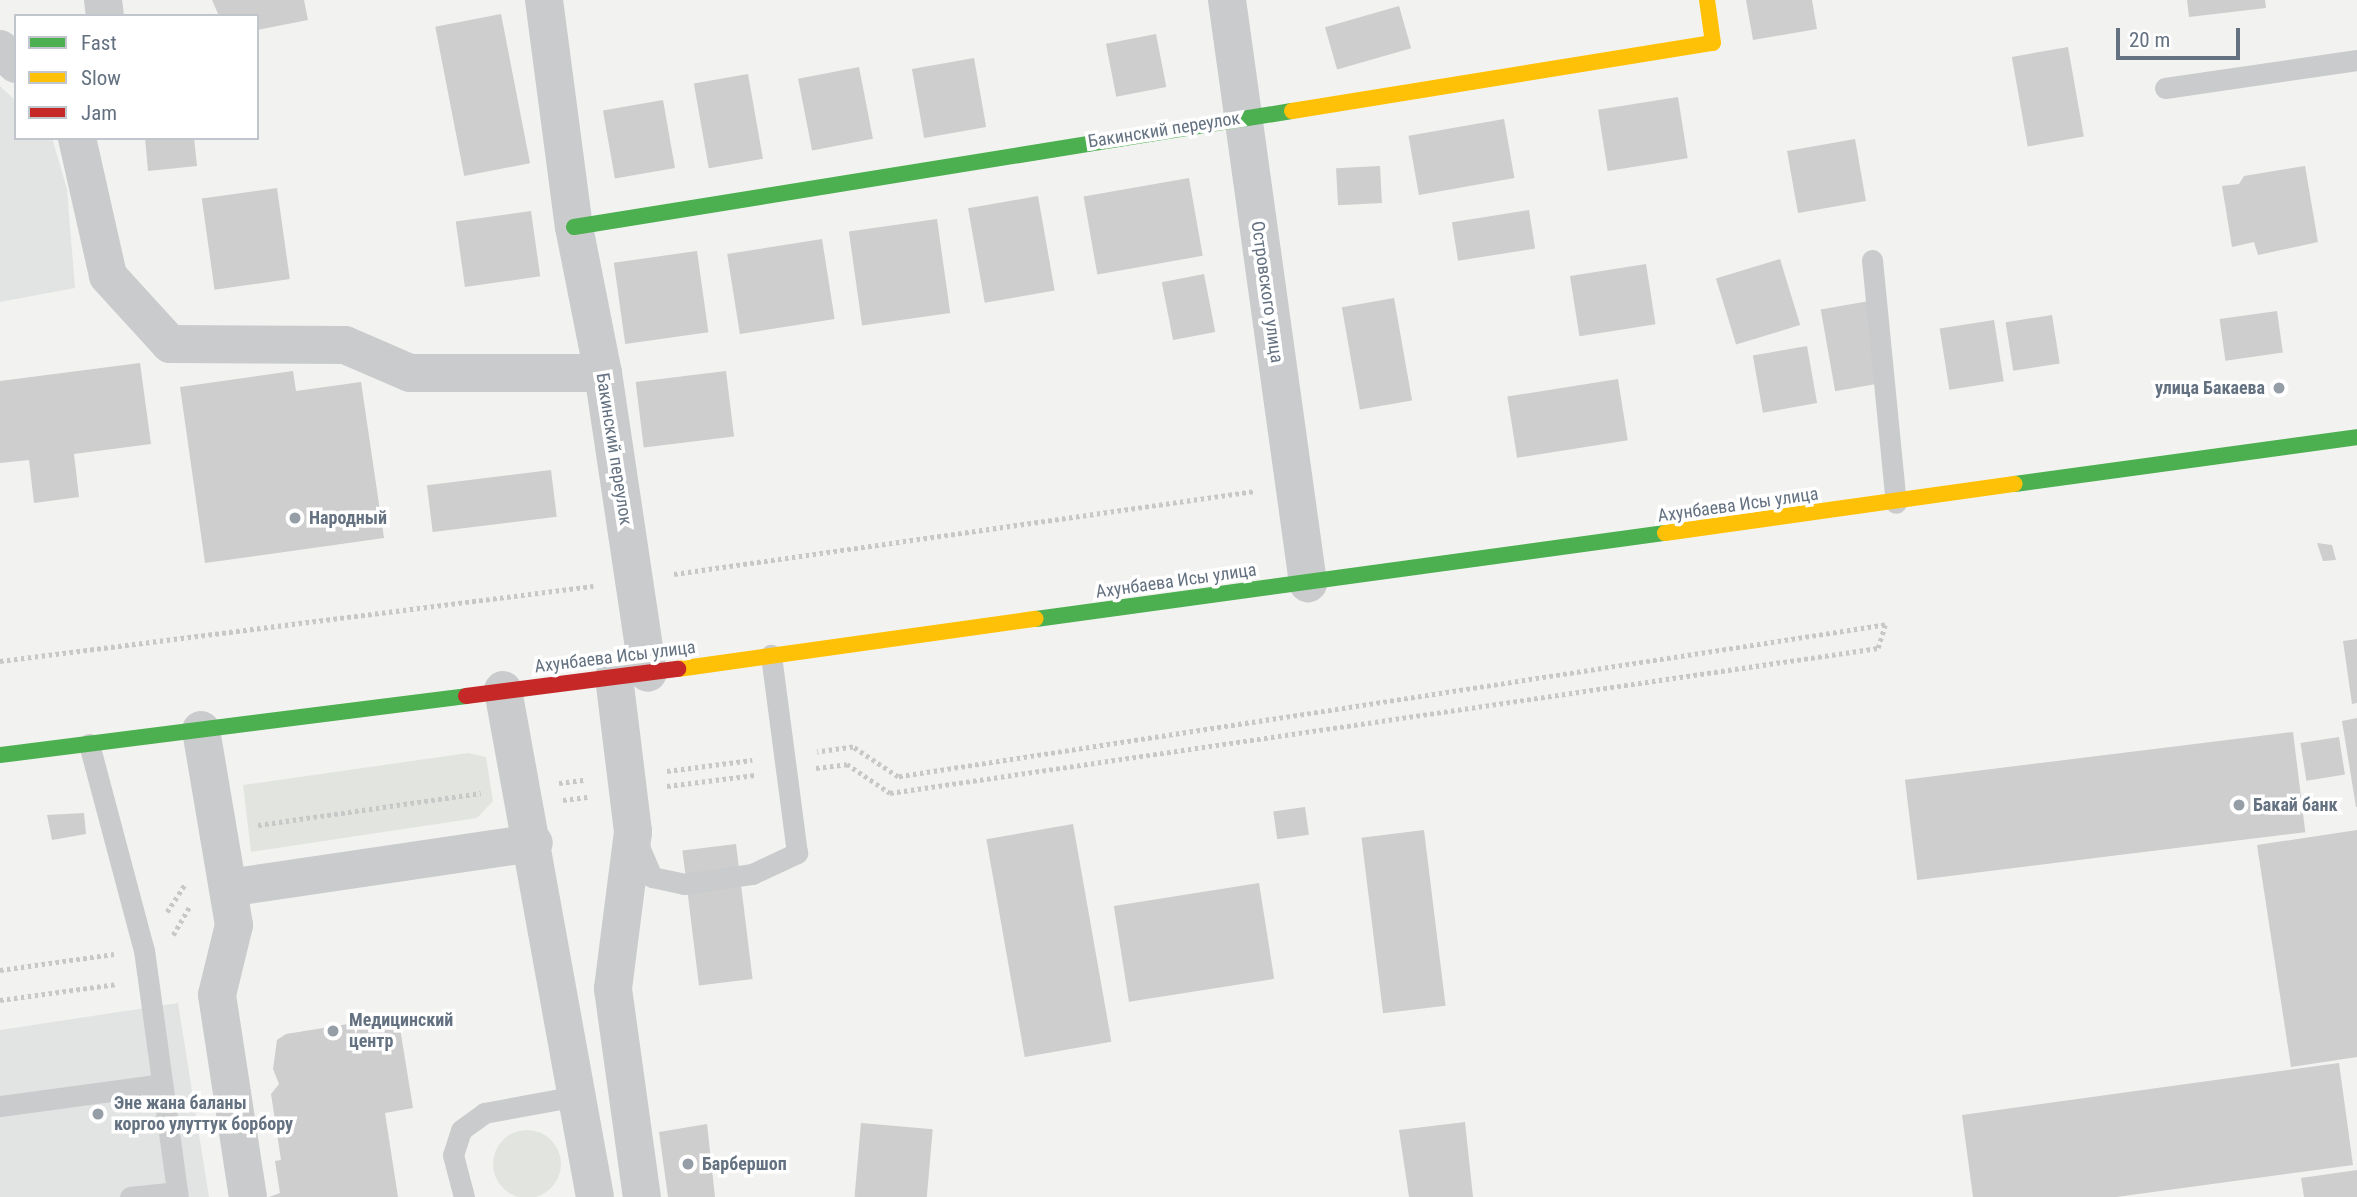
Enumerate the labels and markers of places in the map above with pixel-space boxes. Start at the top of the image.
place label: улица Бакаева [2155,377,2265,399]
marker: улица Бакаева [2271,380,2287,396]
place label: Народный [309,507,387,529]
marker: Народный [287,510,303,526]
place label: Бакай банк [2253,794,2338,816]
marker: Бакай банк [2231,797,2247,813]
place label: Медицинский центр [349,1010,453,1052]
marker: Медицинский центр [323,1021,343,1041]
place label: Эне жана баланы коргоо улуттук борбору [114,1093,293,1136]
marker: Эне жана баланы коргоо улуттук борбору [88,1104,108,1124]
place label: Барбершоп [702,1153,787,1175]
marker: Барбершоп [680,1156,696,1172]

